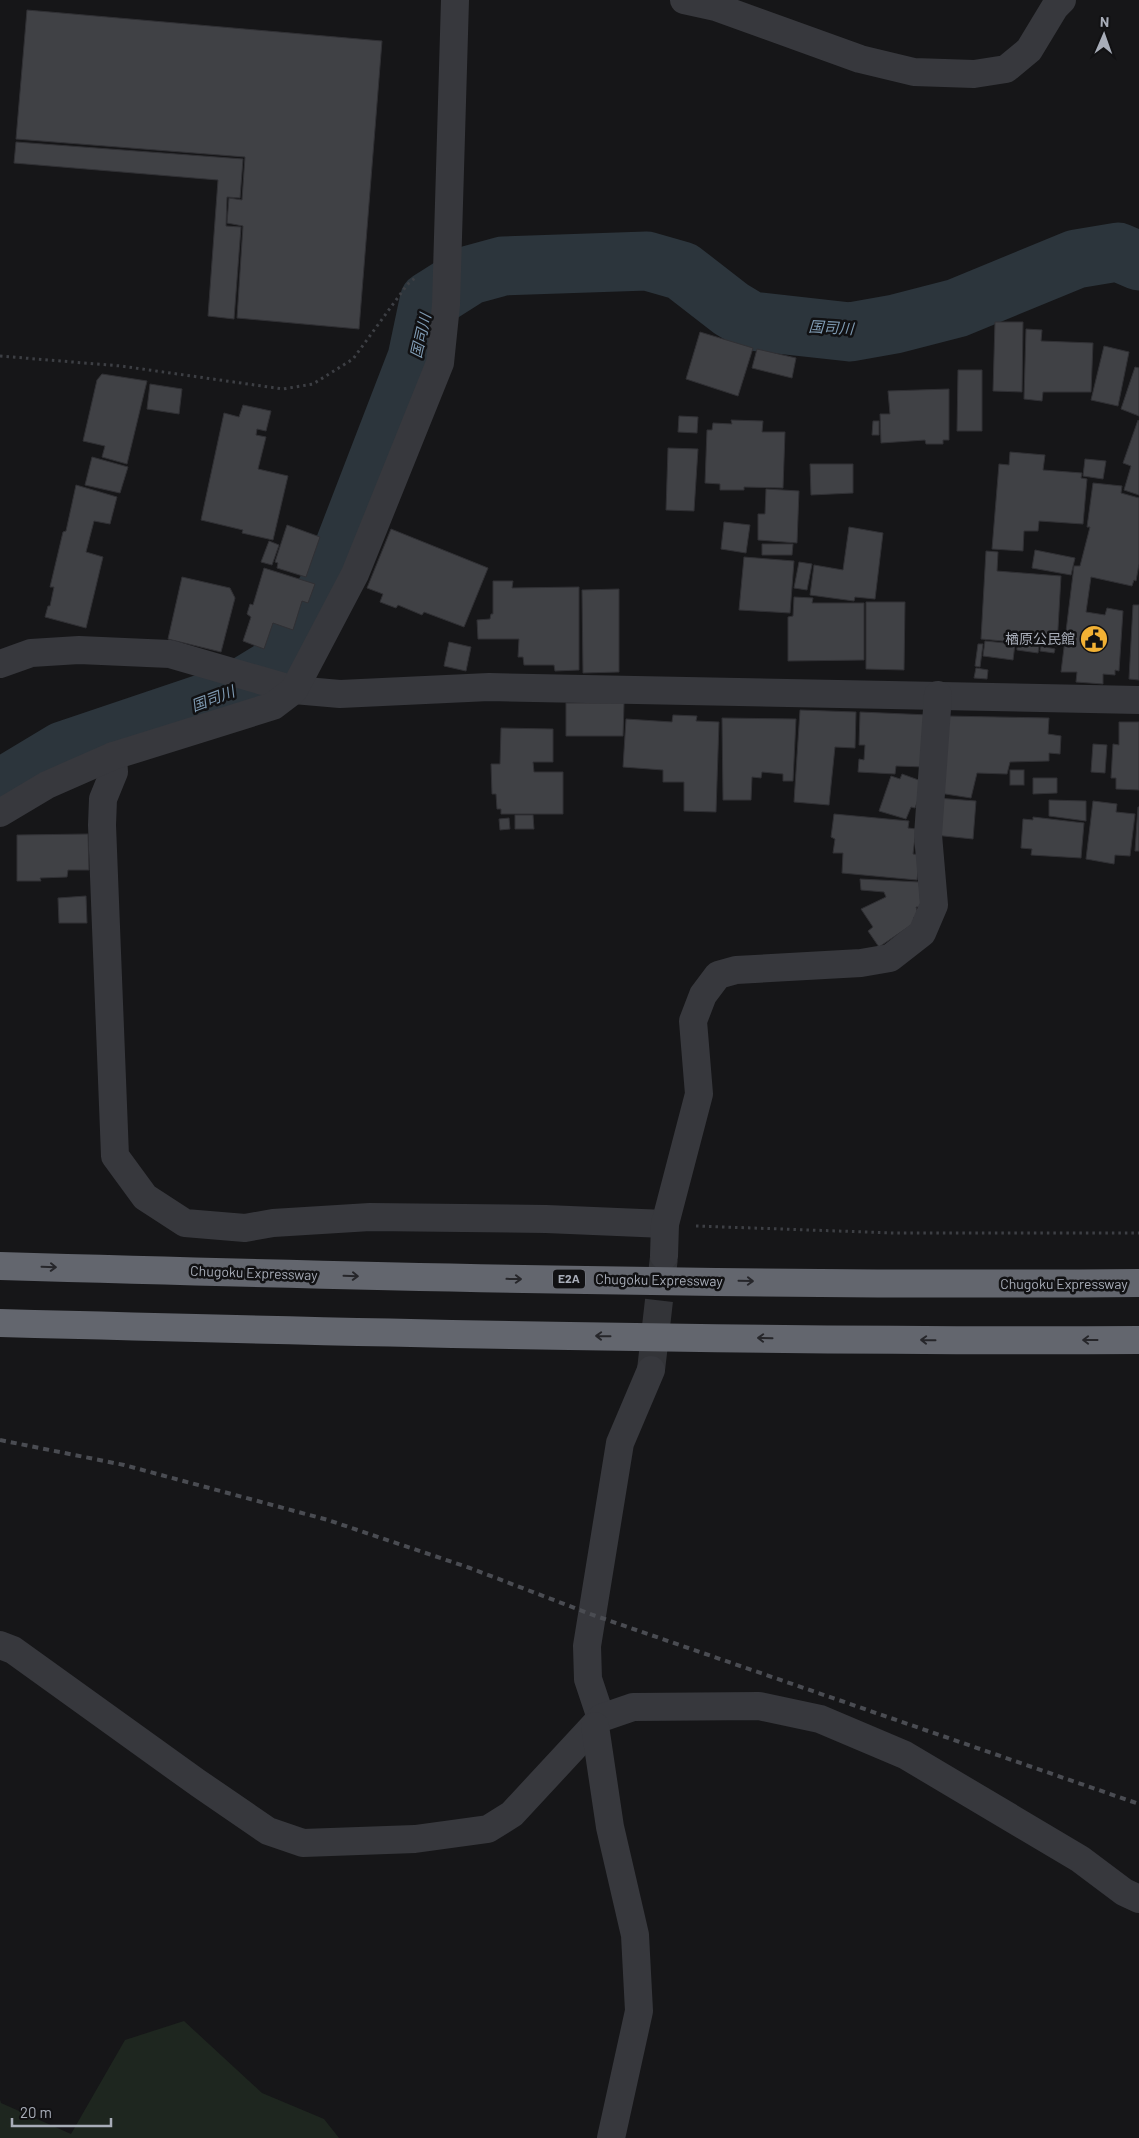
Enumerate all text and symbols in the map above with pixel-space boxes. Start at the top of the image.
north arrow [1079,10,1129,60]
text: N [1100,13,1109,30]
water label: 国司川 [406,310,434,360]
water label: 国司川 [808,317,856,337]
public building icon: 楢原公民館 [1079,624,1109,654]
place label: 楢原公民館 [1005,630,1075,647]
water label: 国司川 [188,681,239,715]
street label: Chugoku Expressway [190,1262,319,1283]
one-way arrow [40,1263,56,1272]
road number: E2A [553,1270,585,1288]
street label: Chugoku Expressway [595,1270,723,1289]
one-way arrow [342,1271,359,1281]
one-way arrow [505,1274,521,1284]
street label: Chugoku Expressway [1000,1275,1128,1292]
one-way arrow [738,1276,754,1286]
one-way arrow [595,1331,612,1341]
one-way arrow [758,1333,774,1343]
one-way arrow [920,1335,936,1345]
one-way arrow [1083,1335,1099,1345]
scale bar [12,2096,111,2128]
text: 20 m [20,2103,52,2121]

